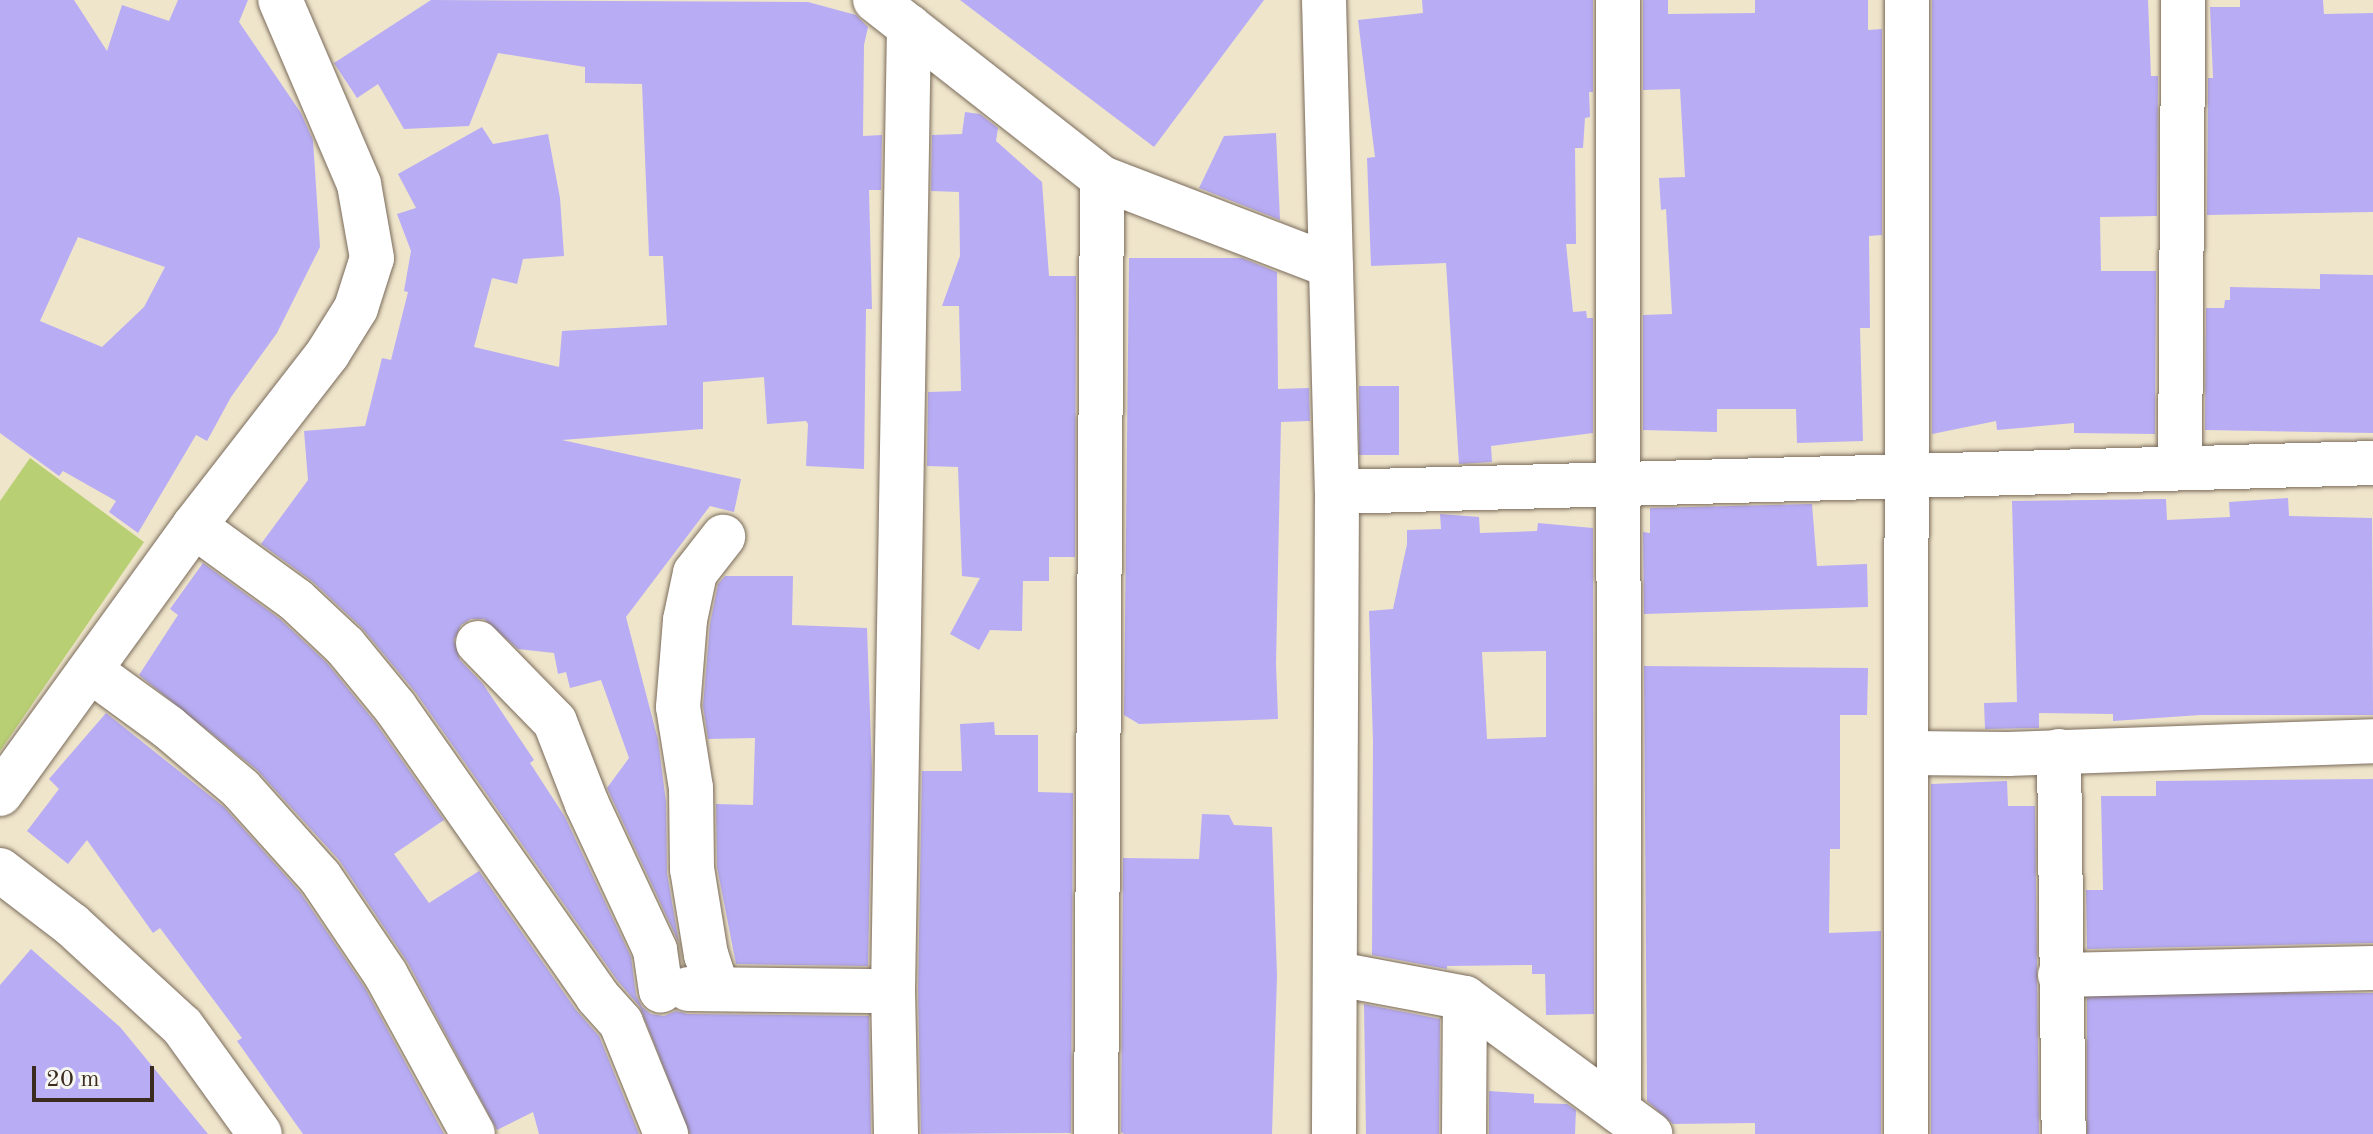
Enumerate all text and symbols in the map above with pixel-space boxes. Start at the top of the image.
scale bar [36,1050,158,1100]
text: 20 m [46,1068,100,1092]

